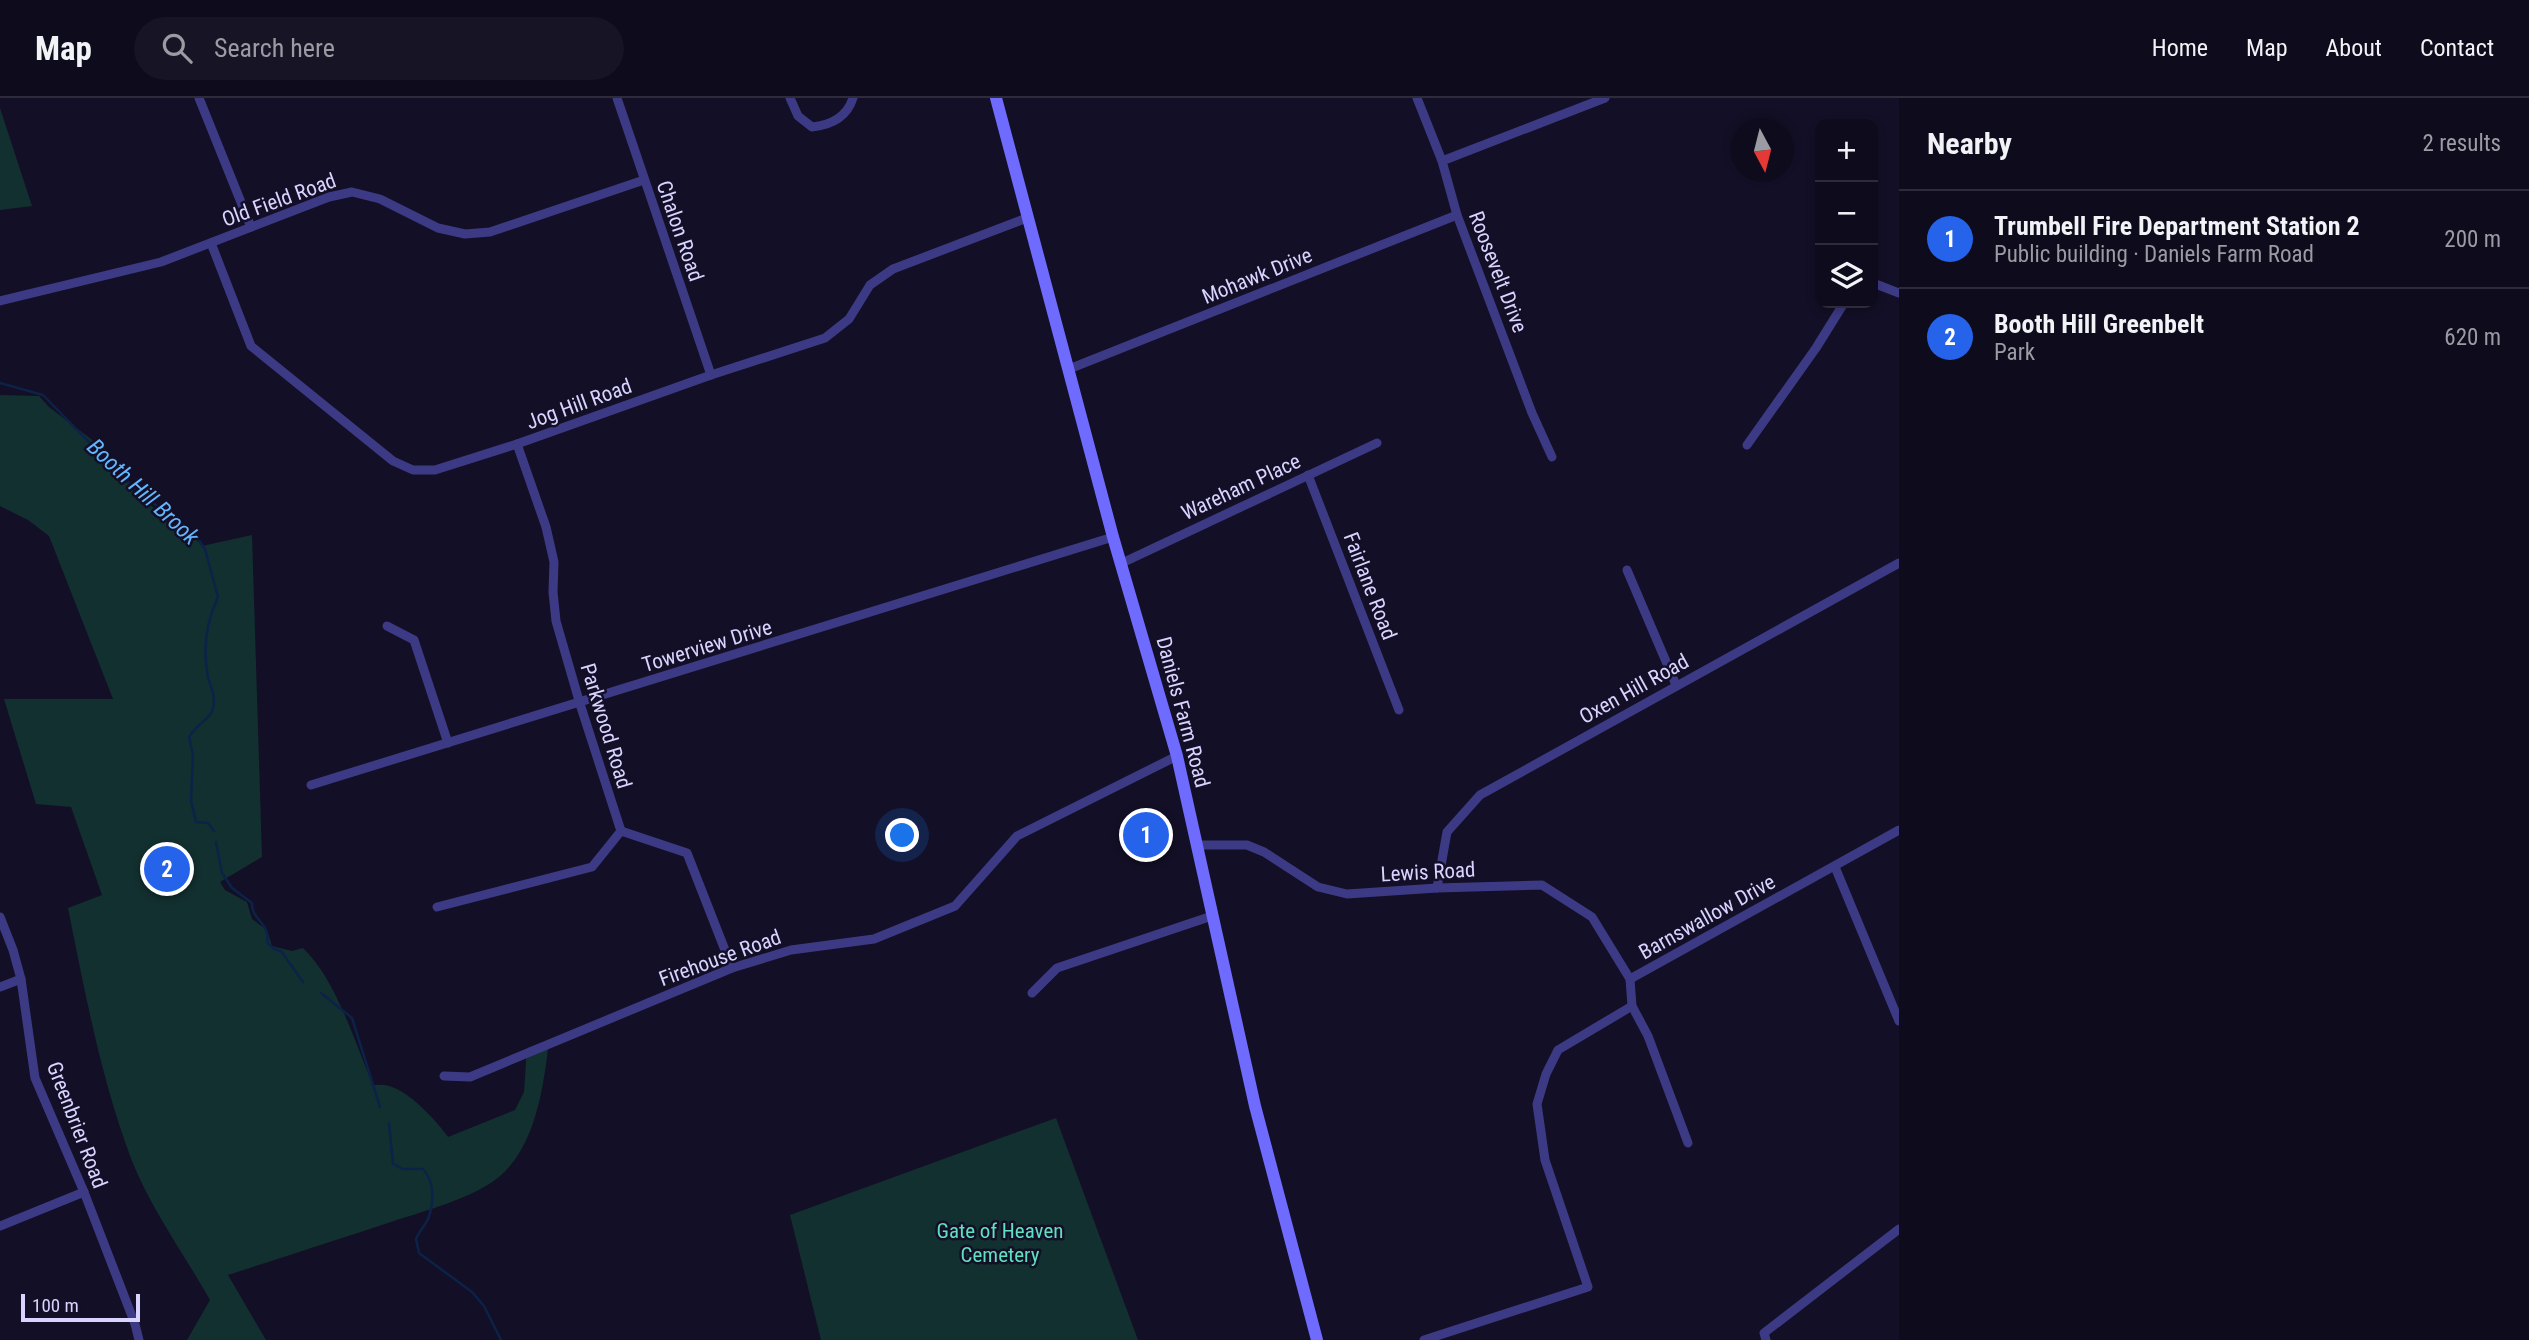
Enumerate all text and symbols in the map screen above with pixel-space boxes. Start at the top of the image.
search box [134,17,624,80]
text: Map [35,29,92,68]
icon: search [158,29,196,67]
text: Search here [214,33,335,63]
text: Home [2152,34,2208,62]
text: Map [2246,34,2288,62]
text: About [2326,34,2382,62]
text: Contact [2420,34,2494,62]
north arrow [1731,119,1794,182]
map controls [1815,119,1878,308]
button: + [1815,119,1878,182]
text: Nearby [1927,126,2012,161]
text: 2 results [2423,130,2501,157]
street label: Old Field Road [219,168,339,232]
street label: Chalon Road [652,178,708,284]
button: − [1815,182,1878,245]
street label: Roosevelt Drive [1464,208,1532,336]
text: Trumbell Fire Department Station 2 [1994,211,2360,241]
text: 1 [1944,226,1956,253]
text: 200 m [2444,226,2501,253]
text: Public building · Daniels Farm Road [1994,241,2314,268]
street label: Mohawk Drive [1199,243,1316,309]
button: layers [1815,245,1878,308]
text: Booth Hill Greenbelt [1994,309,2204,339]
text: 2 [1944,324,1956,351]
text: 620 m [2444,324,2501,351]
text: Park [1994,339,2035,366]
street label: Jog Hill Road [523,374,635,434]
water label: Booth Hill Brook [82,433,205,551]
street label: Wareham Place [1178,449,1305,525]
street label: Fairlane Road [1339,529,1401,643]
street label: Towerview Drive [639,615,775,677]
street label: Daniels Farm Road [1151,634,1215,790]
street label: Oxen Hill Road [1575,649,1693,729]
street label: Parkwood Road [576,661,636,791]
pin: 1 [1123,809,1169,861]
your location [885,818,919,852]
pin: 2 [144,843,190,895]
street label: Lewis Road [1380,858,1476,886]
street label: Barnswallow Drive [1635,870,1779,964]
street label: Firehouse Road [656,925,784,991]
street label: Greenbrier Road [42,1058,112,1192]
park label: Gate of Heaven Cemetery [937,1219,1063,1267]
scale bar [21,1291,140,1323]
text: 100 m [32,1294,79,1317]

